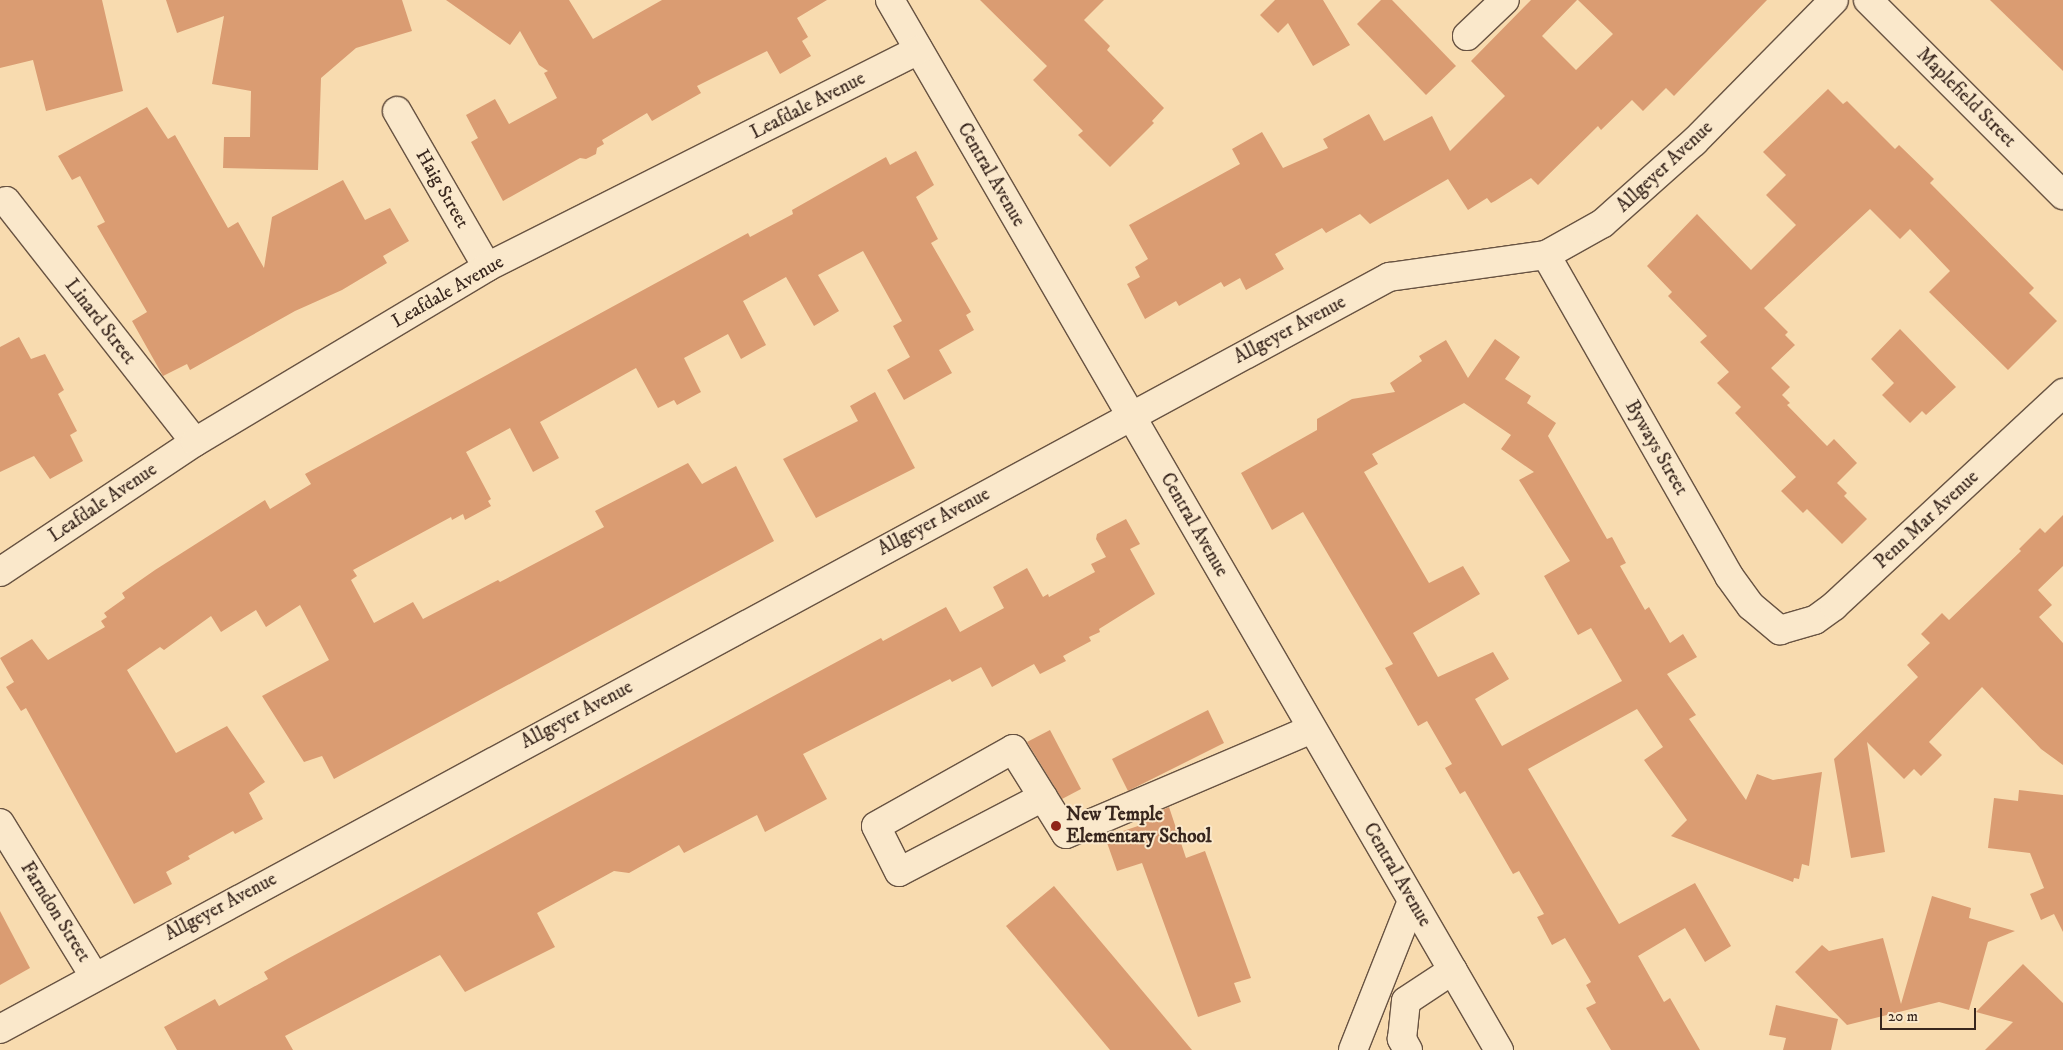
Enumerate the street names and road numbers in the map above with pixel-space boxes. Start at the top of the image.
street label: Maplefield Street [1912,44,2020,152]
street label: Leafdale Avenue [747,67,869,145]
street label: Allgeyer Avenue [1612,117,1718,217]
street label: Central Avenue [952,119,1030,231]
street label: Haig Street [410,146,474,232]
street label: Leafdale Avenue [388,251,508,333]
street label: Linard Street [60,275,140,369]
street label: Allgeyer Avenue [1230,291,1350,369]
street label: Byways Street [1620,397,1692,499]
street label: Leafdale Avenue [45,458,161,548]
street label: Penn Mar Avenue [1870,466,1984,574]
street label: Central Avenue [1155,469,1233,581]
street label: Allgeyer Avenue [874,483,994,561]
street label: Allgeyer Avenue [517,676,637,754]
street label: Central Avenue [1358,819,1436,931]
street label: Farndon Street [15,858,95,966]
street label: Allgeyer Avenue [161,868,281,946]

